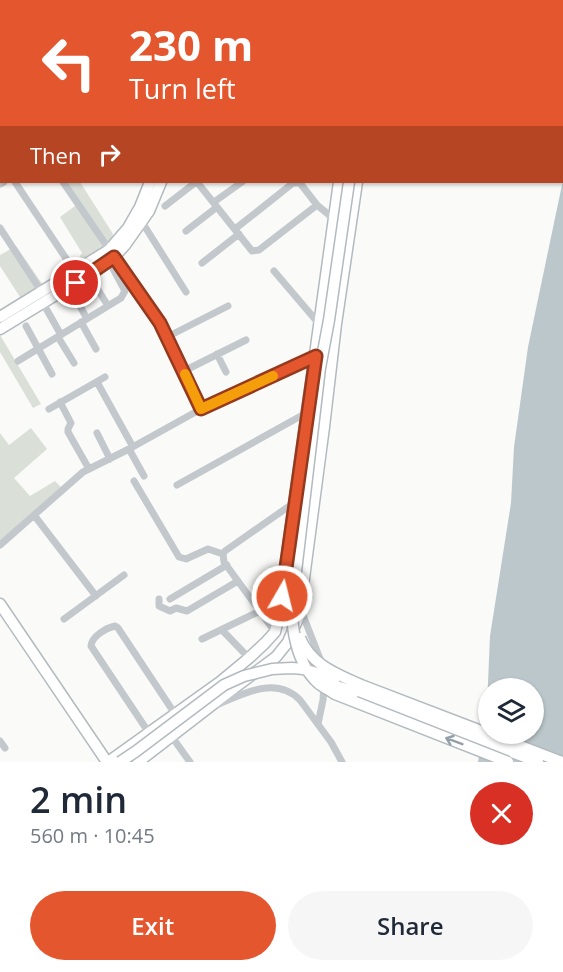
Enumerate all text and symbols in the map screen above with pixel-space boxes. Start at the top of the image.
text: 230 m [129,16,253,73]
icon: left [30,24,108,102]
text: Turn left [129,70,236,107]
icon: right [93,138,126,171]
text: Then [30,140,81,170]
pin [50,257,101,308]
icon: arrive [59,266,92,299]
position arrow [250,564,314,628]
map controls [478,678,544,744]
button: layers [478,678,544,744]
one-way arrow [445,735,463,746]
text: 2 min [30,775,127,824]
button: close [470,782,533,845]
text: 560 m · 10:45 [30,822,155,849]
button: Exit [30,891,276,960]
button: Share [288,891,533,960]

